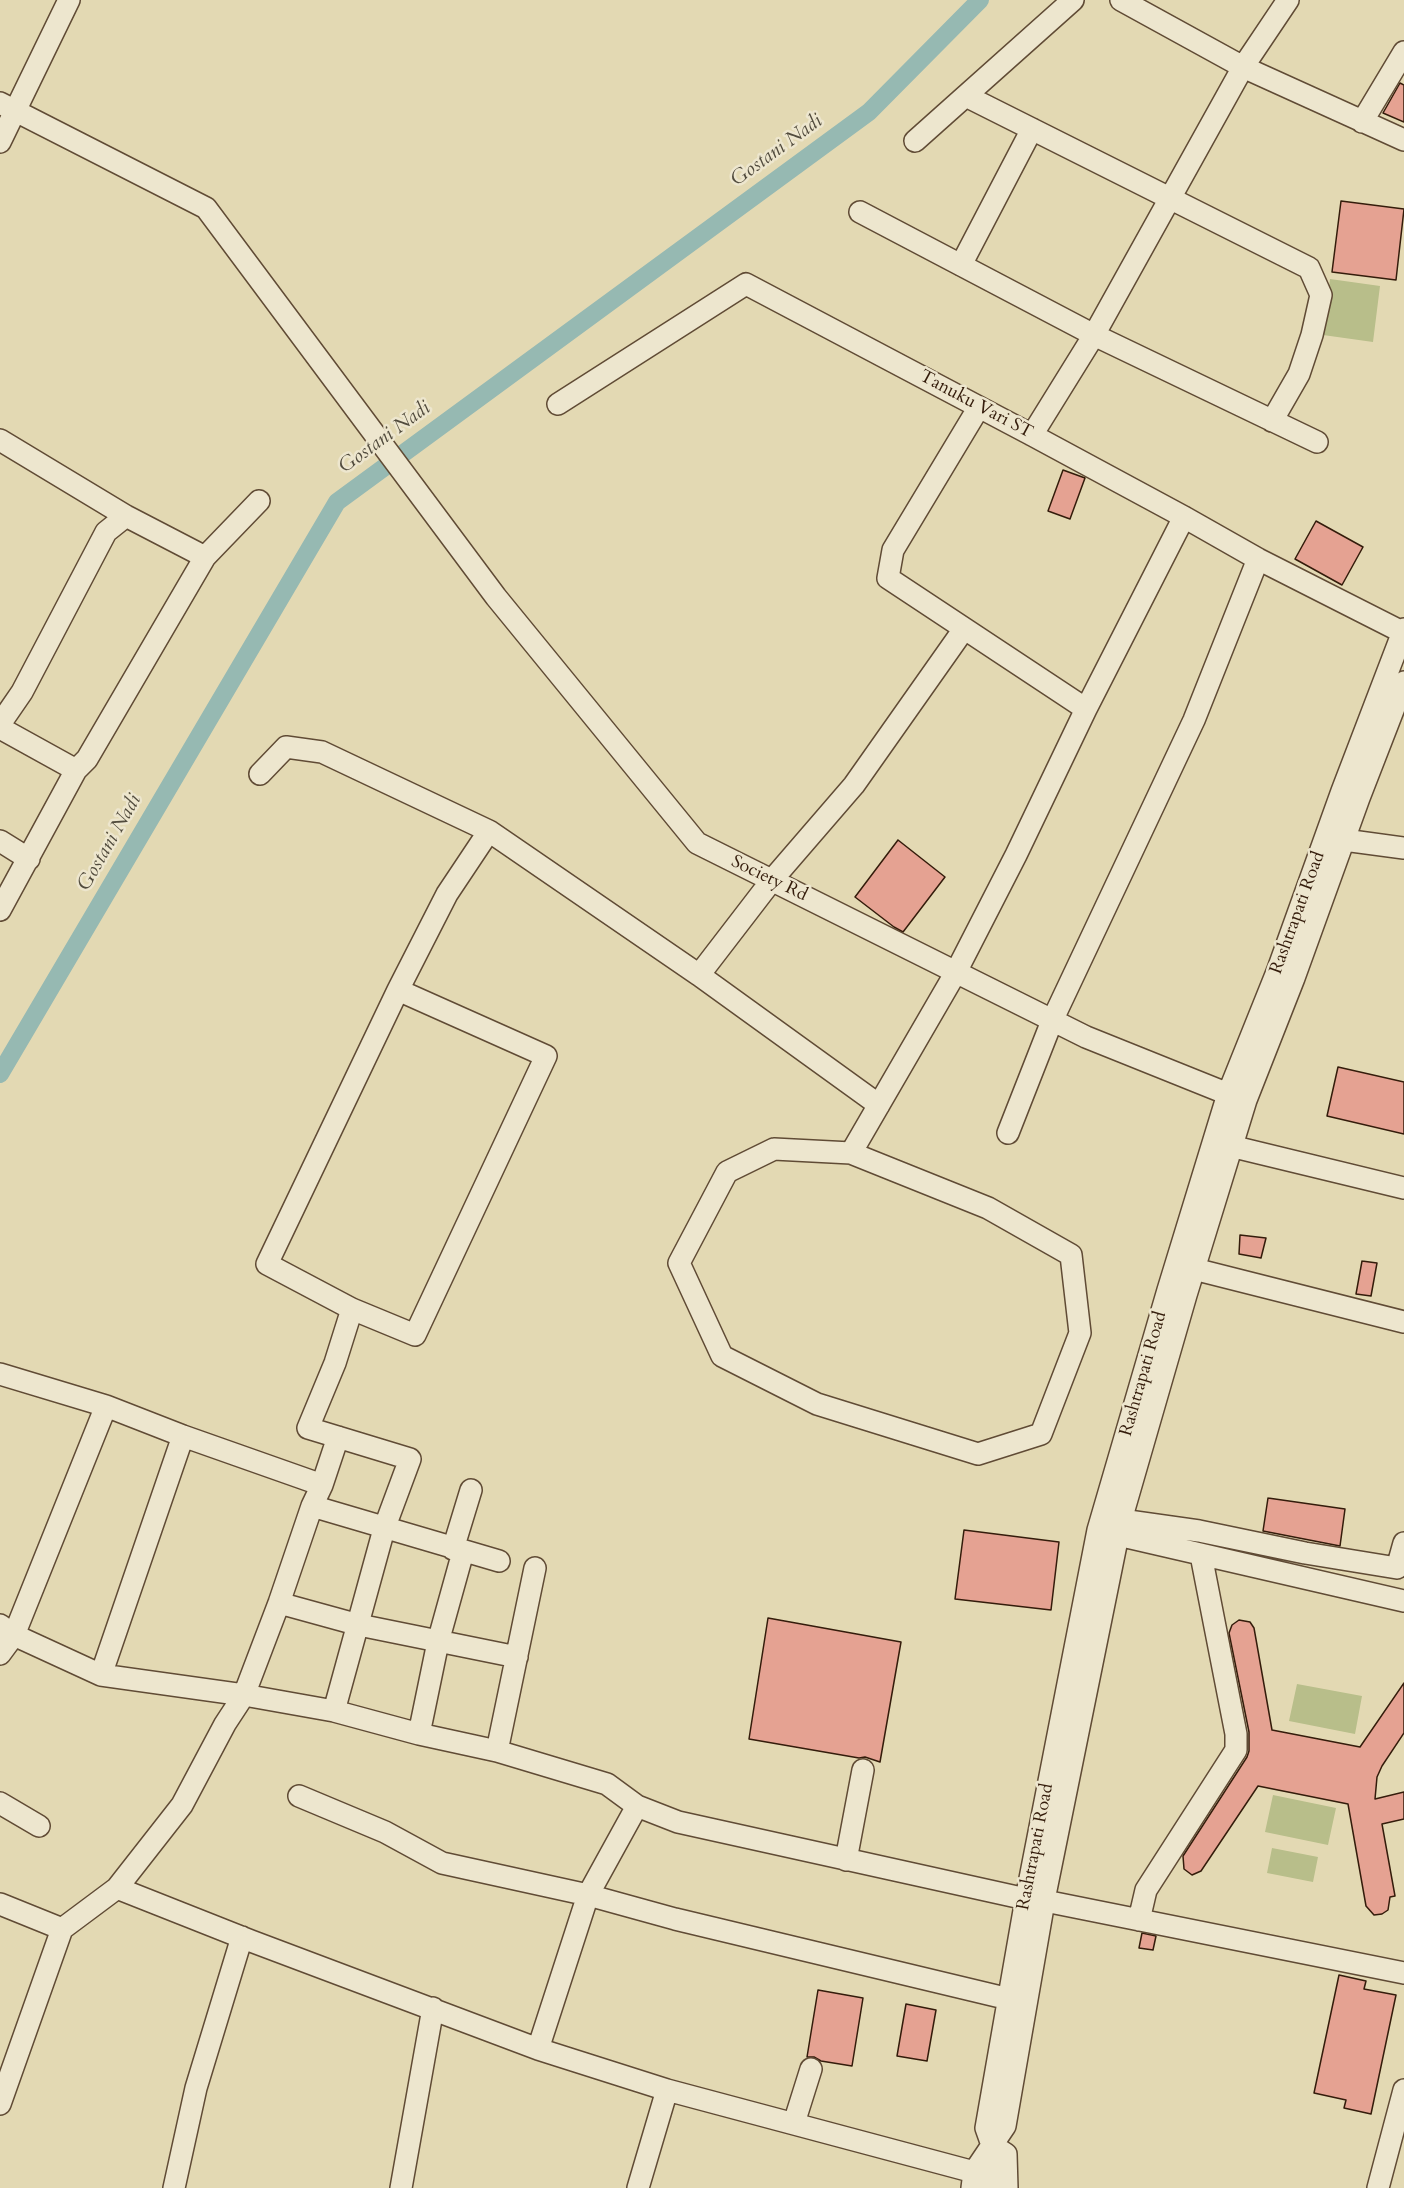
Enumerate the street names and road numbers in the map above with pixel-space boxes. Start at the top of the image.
street label: Tanuku Vari ST [916,366,1036,444]
street label: Rashtrapati Road [1266,849,1330,977]
street label: Society Rd [727,851,811,907]
street label: Rashtrapati Road [1116,1309,1172,1439]
street label: Rashtrapati Road [1013,1782,1059,1912]

